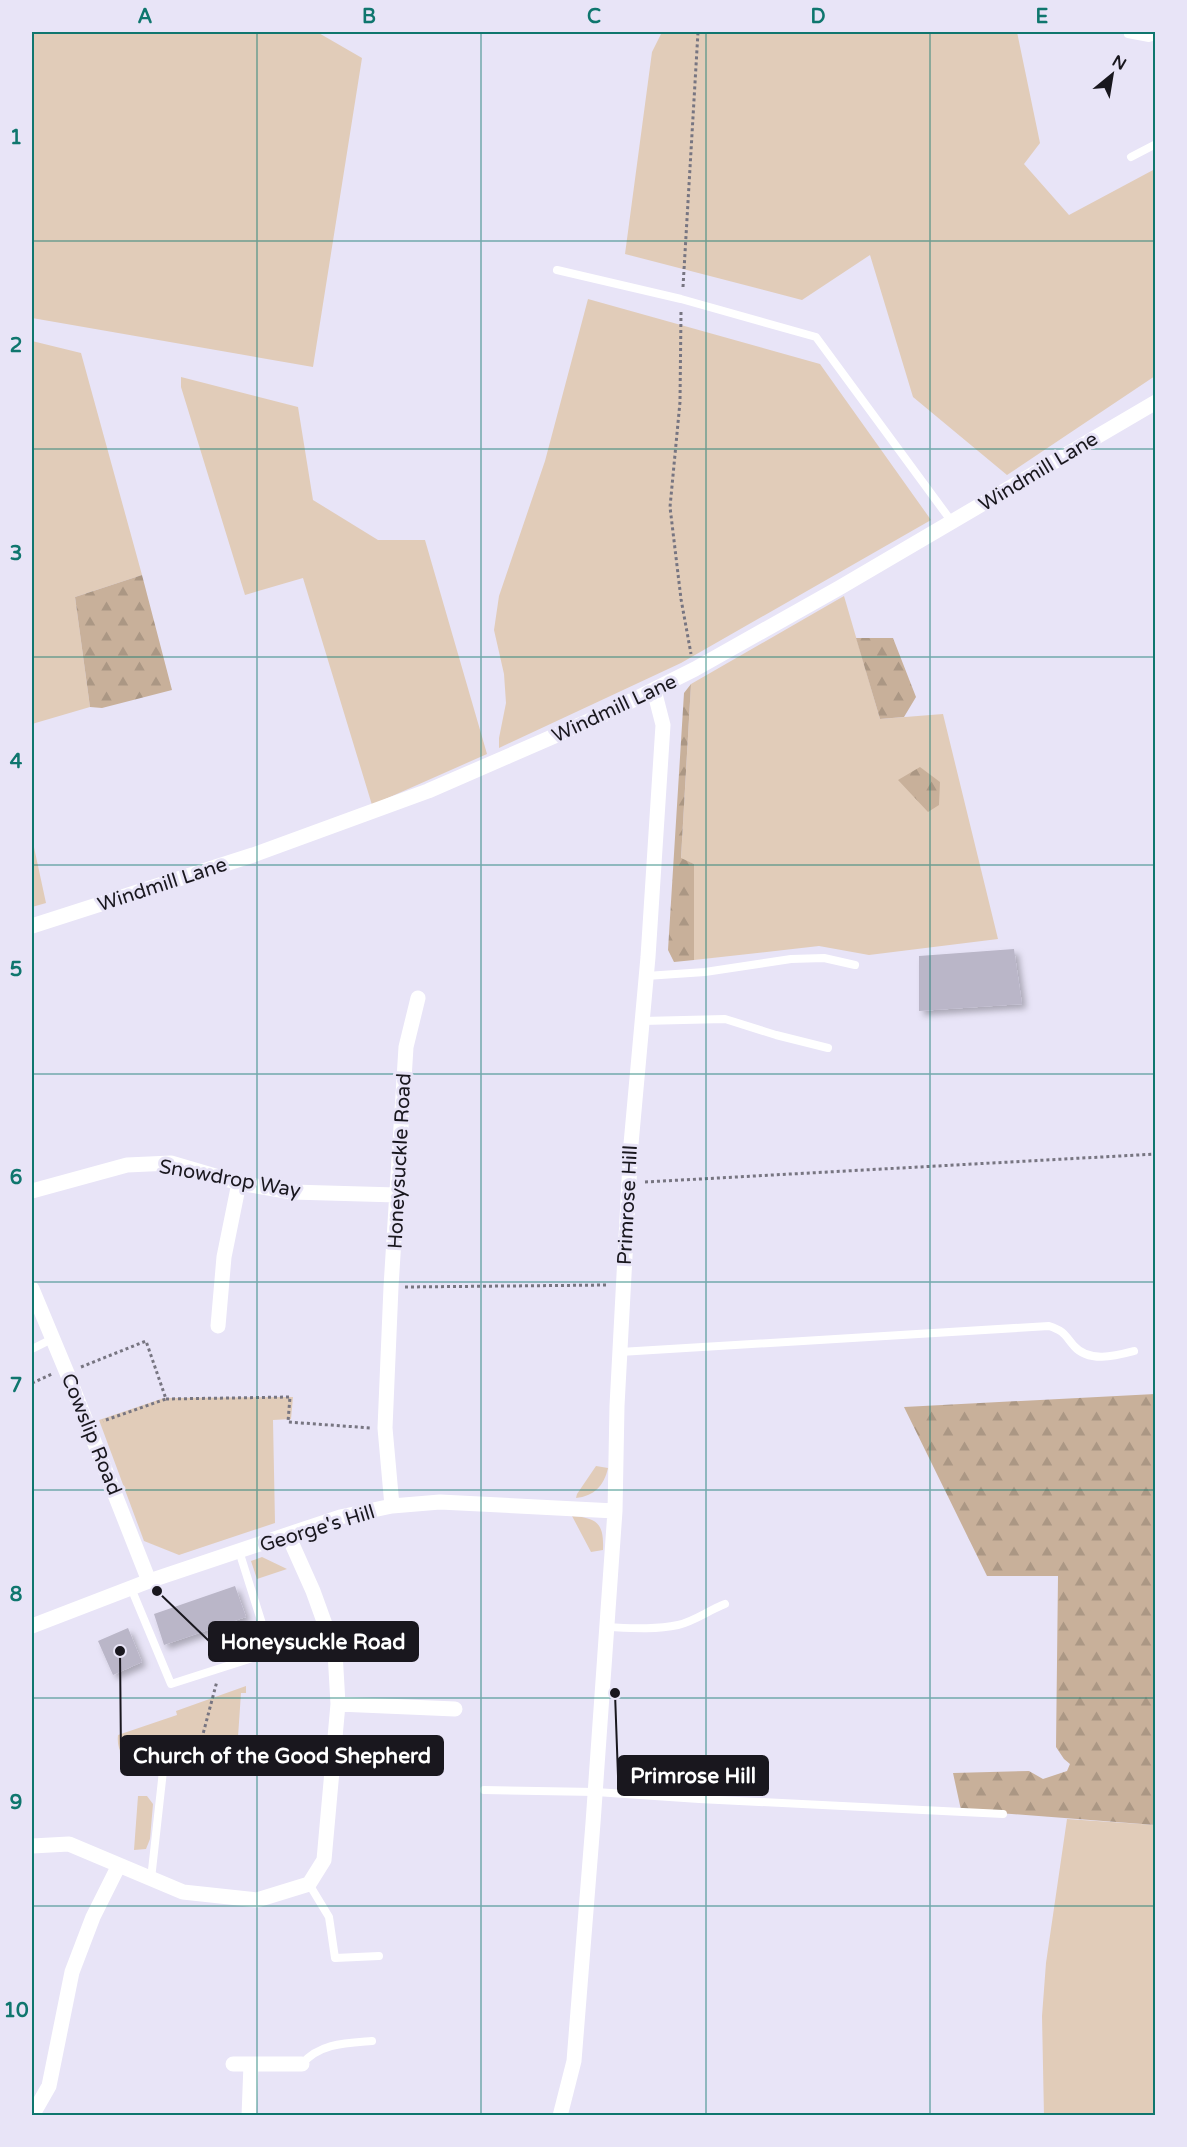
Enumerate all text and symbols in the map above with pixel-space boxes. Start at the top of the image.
text: A [138,5,153,29]
text: B [362,5,376,29]
text: C [587,5,601,29]
text: D [810,5,826,29]
text: E [1036,5,1049,29]
north arrow [1082,45,1142,105]
text: N [1108,51,1130,75]
text: 1 [10,126,22,150]
text: 2 [10,334,22,358]
street label: Windmill Lane [975,427,1102,517]
text: 3 [10,542,22,566]
street label: Windmill Lane [548,670,680,748]
text: 4 [10,750,23,774]
street label: Windmill Lane [95,853,230,917]
text: 5 [10,958,22,982]
street label: Honeysuckle Road [383,1072,417,1250]
street label: Primrose Hill [613,1145,643,1265]
street label: Snowdrop Way [157,1155,303,1203]
text: 6 [10,1166,22,1190]
street label: Cowslip Road [56,1370,126,1499]
text: 7 [10,1374,22,1398]
street label: George's Hill [257,1500,378,1558]
text: 8 [10,1583,22,1607]
callout: Honeysuckle Road [209,1622,418,1661]
text: Honeysuckle Road [220,1630,406,1655]
callout: Church of the Good Shepherd [121,1736,443,1775]
text: Church of the Good Shepherd [133,1744,431,1769]
callout: Primrose Hill [618,1756,768,1795]
text: Primrose Hill [630,1764,756,1789]
text: 9 [10,1791,22,1815]
text: 10 [3,1999,29,2023]

